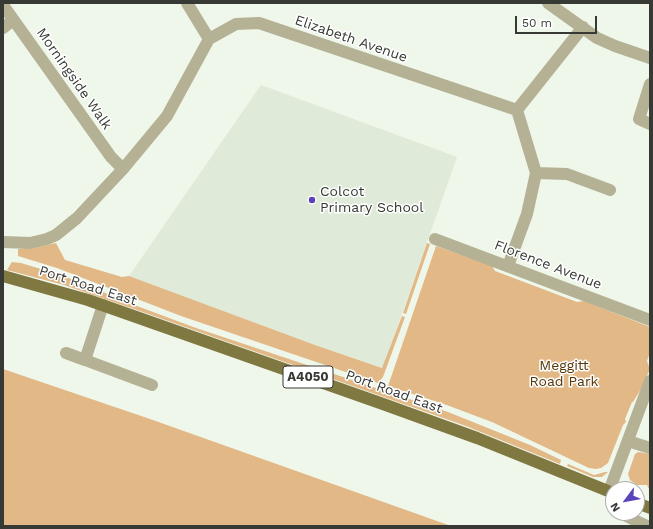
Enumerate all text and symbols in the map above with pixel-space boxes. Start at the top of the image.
scale bar [517,8,599,34]
street label: Elizabeth Avenue [293,12,409,66]
text: 50 m [522,16,552,30]
street label: Morningside Walk [33,25,115,133]
place label: Colcot Primary School [320,184,424,216]
marker: Colcot Primary School [307,195,317,205]
street label: Florence Avenue [492,237,604,293]
street label: Port Road East [37,262,139,310]
park label: Meggitt Road Park [529,358,599,390]
road number: A4050 [283,366,333,388]
street label: Port Road East [343,367,445,417]
north arrow [605,481,645,521]
text: N [608,500,623,514]

